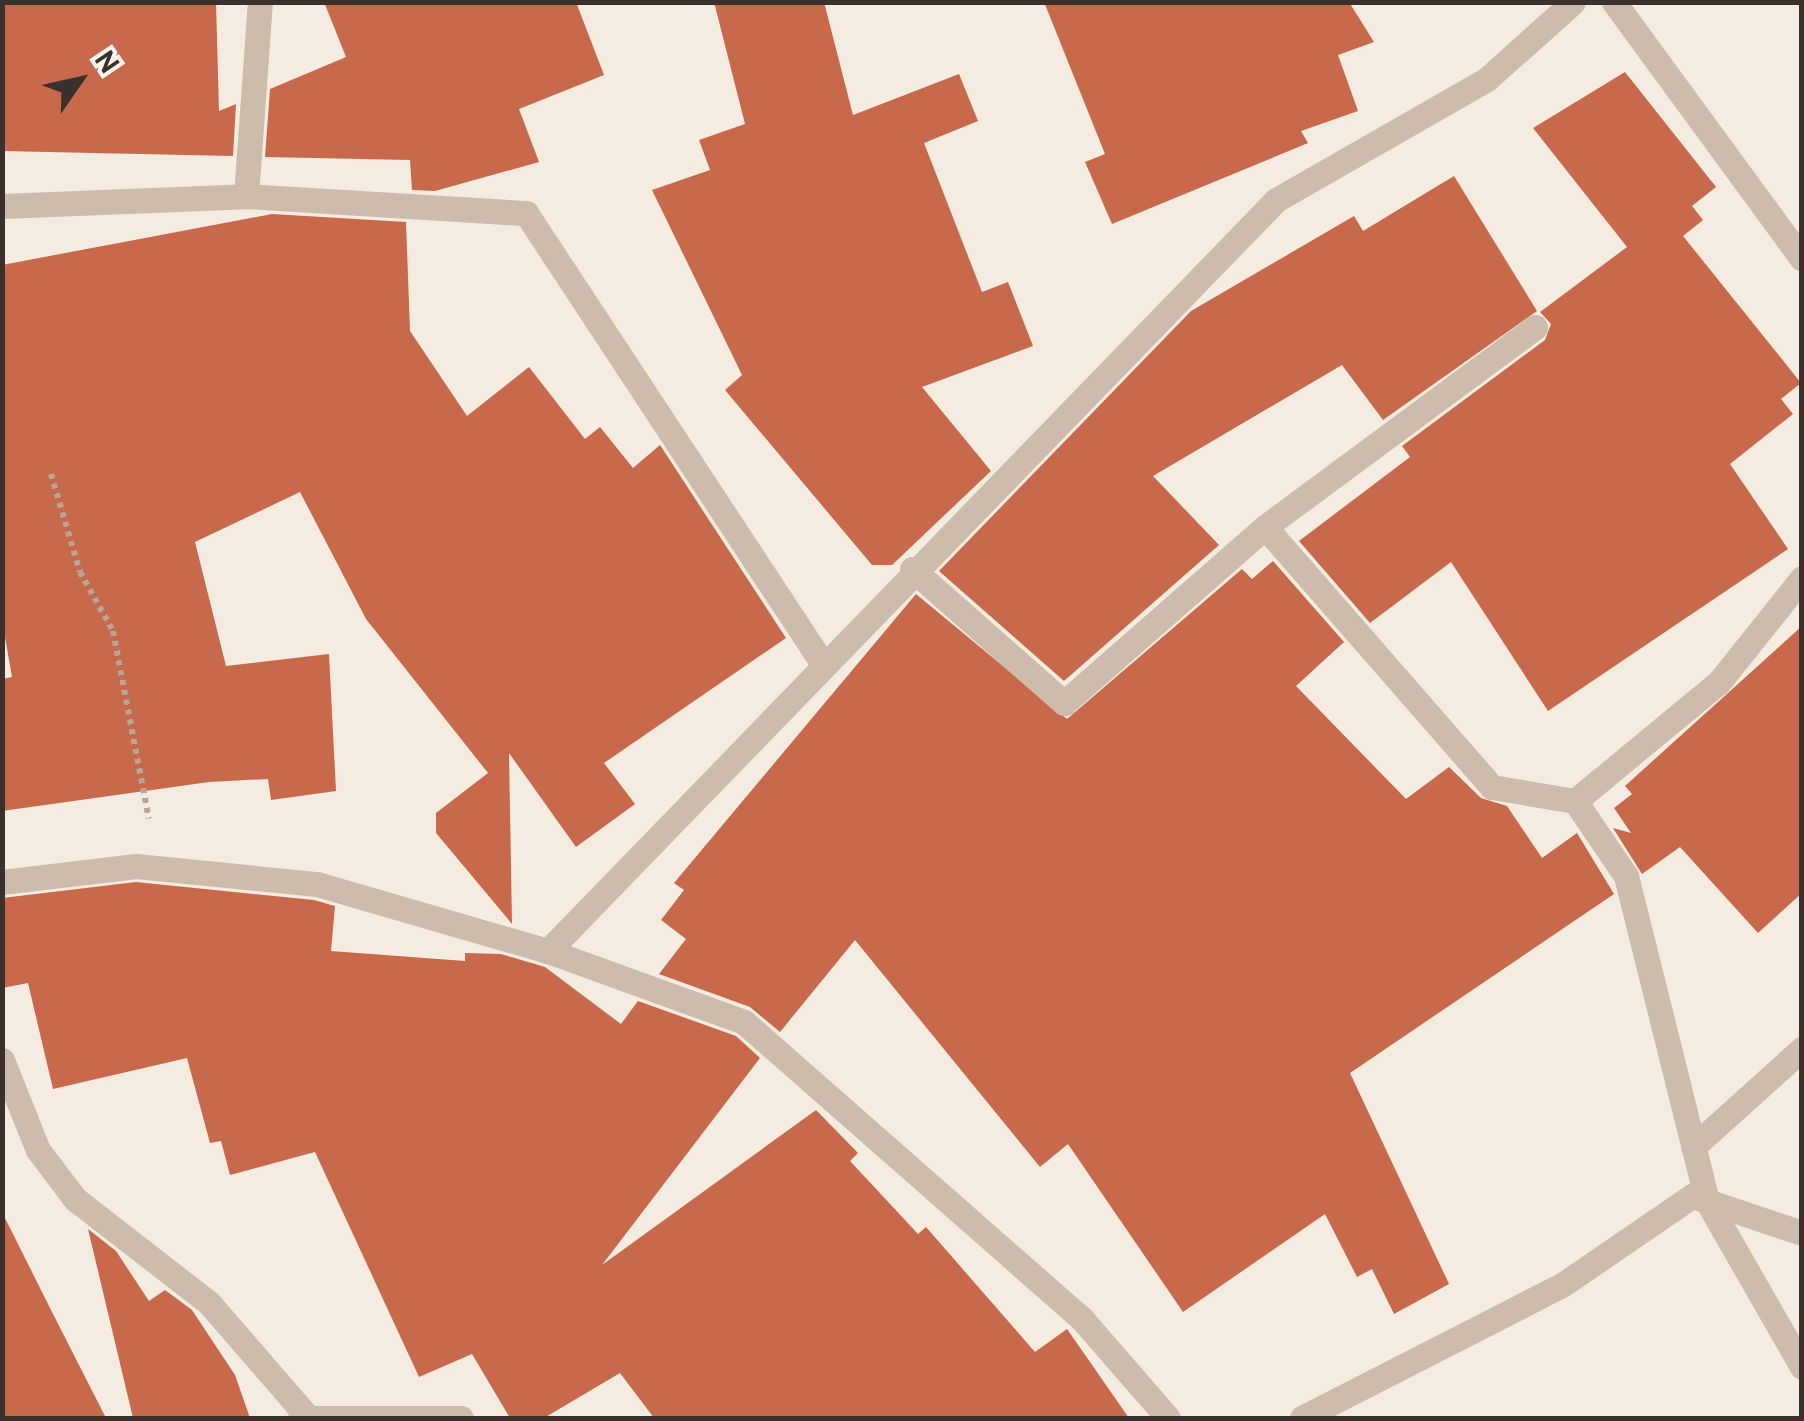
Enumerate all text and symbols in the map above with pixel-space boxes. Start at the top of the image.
north arrow [30,30,130,130]
text: N [84,45,125,82]

